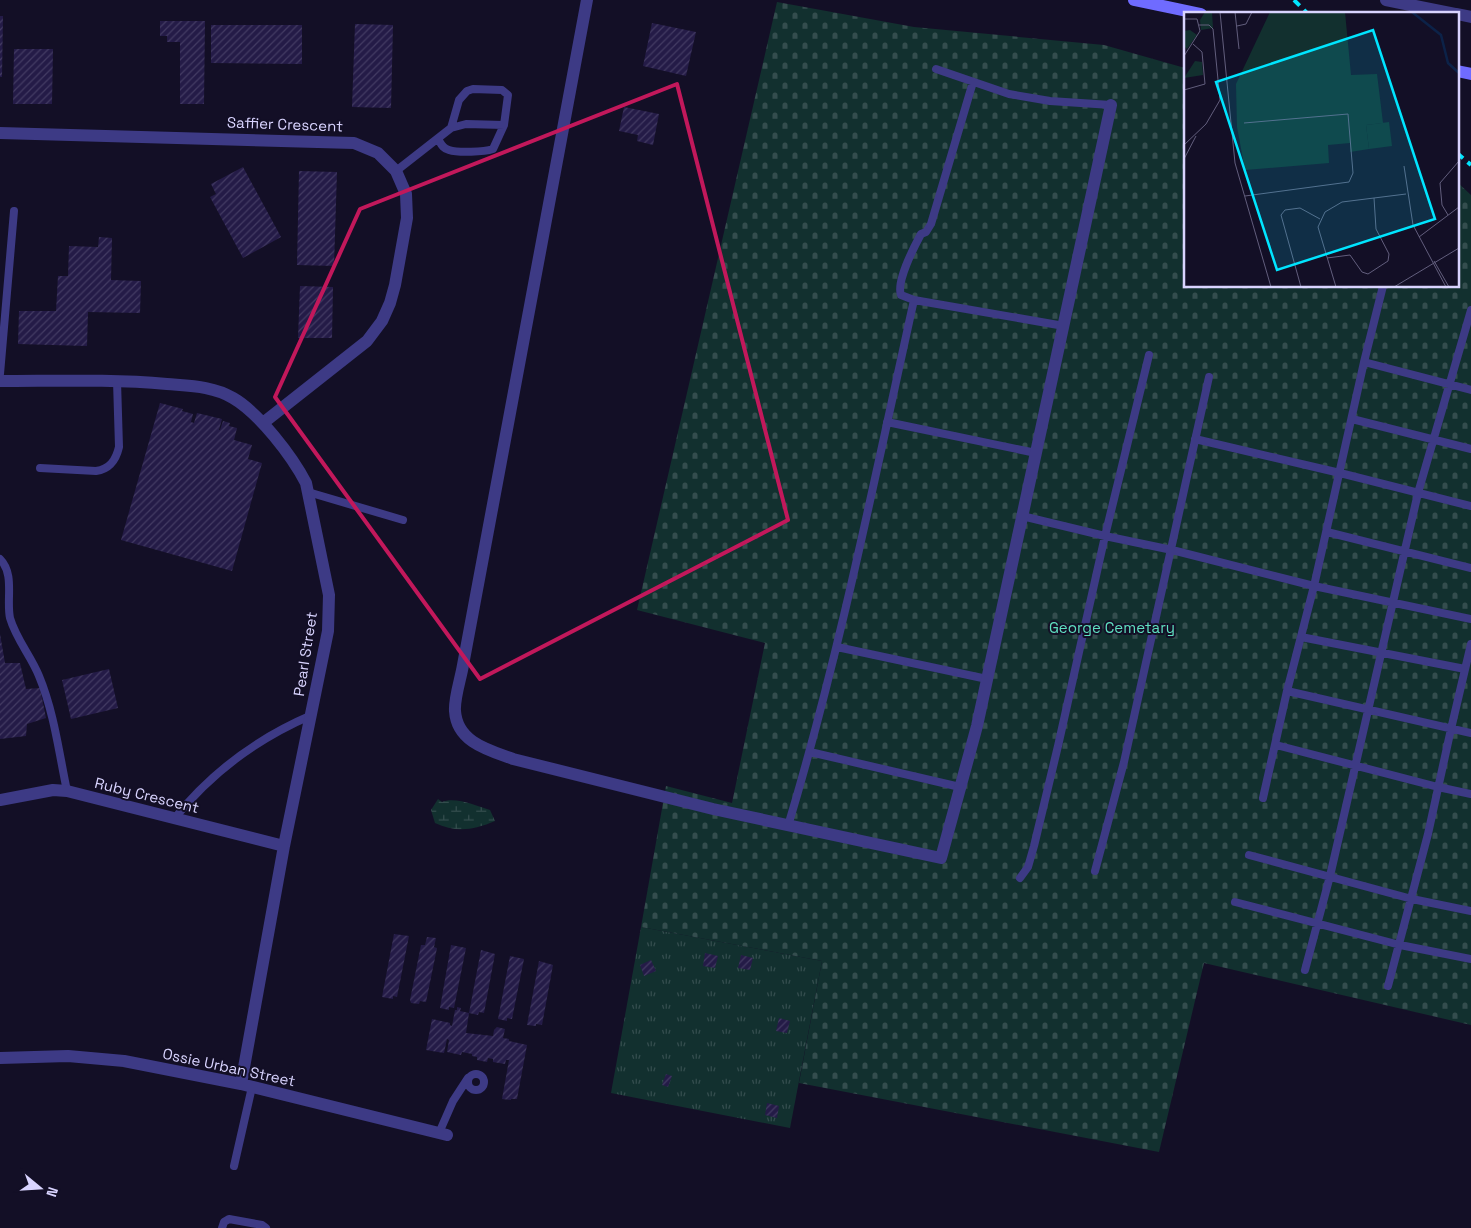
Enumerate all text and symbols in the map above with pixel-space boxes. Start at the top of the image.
inset map [1184,12,1458,288]
street label: Saffier Crescent [227,112,343,136]
street label: Pearl Street [289,610,321,698]
park label: George Cemetary [1049,618,1175,637]
street label: Ruby Crescent [93,773,201,817]
street label: Ossie Urban Street [161,1044,297,1090]
north arrow [15,1163,65,1213]
text: N [42,1185,62,1199]

